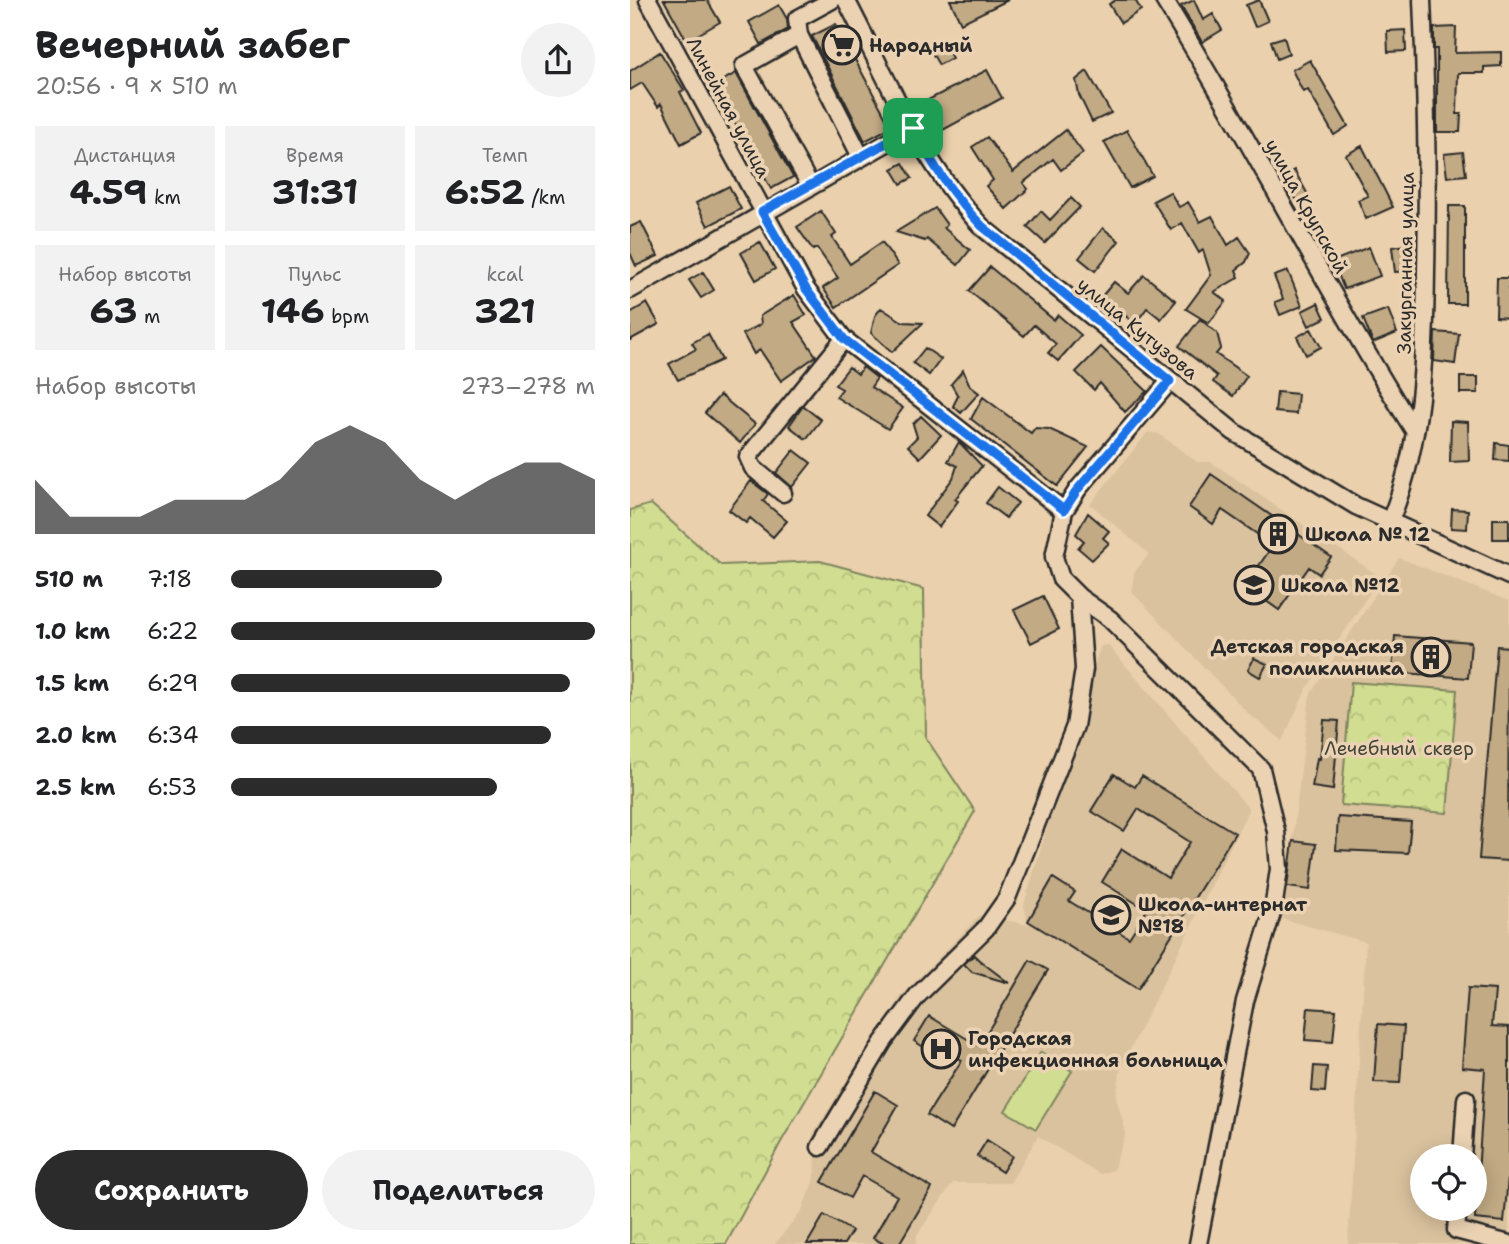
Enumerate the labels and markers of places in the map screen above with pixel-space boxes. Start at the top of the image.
supermarket icon: Народный [821,24,863,66]
place label: Народный [869,33,973,58]
pin [883,98,943,158]
building icon: Школа № 12 [1257,513,1299,555]
place label: Школа № 12 [1305,522,1430,547]
school or university icon: Школа №12 [1233,564,1275,606]
place label: Школа №12 [1281,573,1400,598]
place label: Детская городская поликлиника [1211,634,1404,681]
building icon: Детская городская поликлиника [1410,636,1452,678]
place label: Школа-интернат №18 [1138,892,1308,939]
school or university icon: Школа-интернат №18 [1090,894,1132,936]
place label: Городская инфекционная больница [968,1026,1223,1073]
hospital icon: Городская инфекционная больница [920,1028,962,1070]

